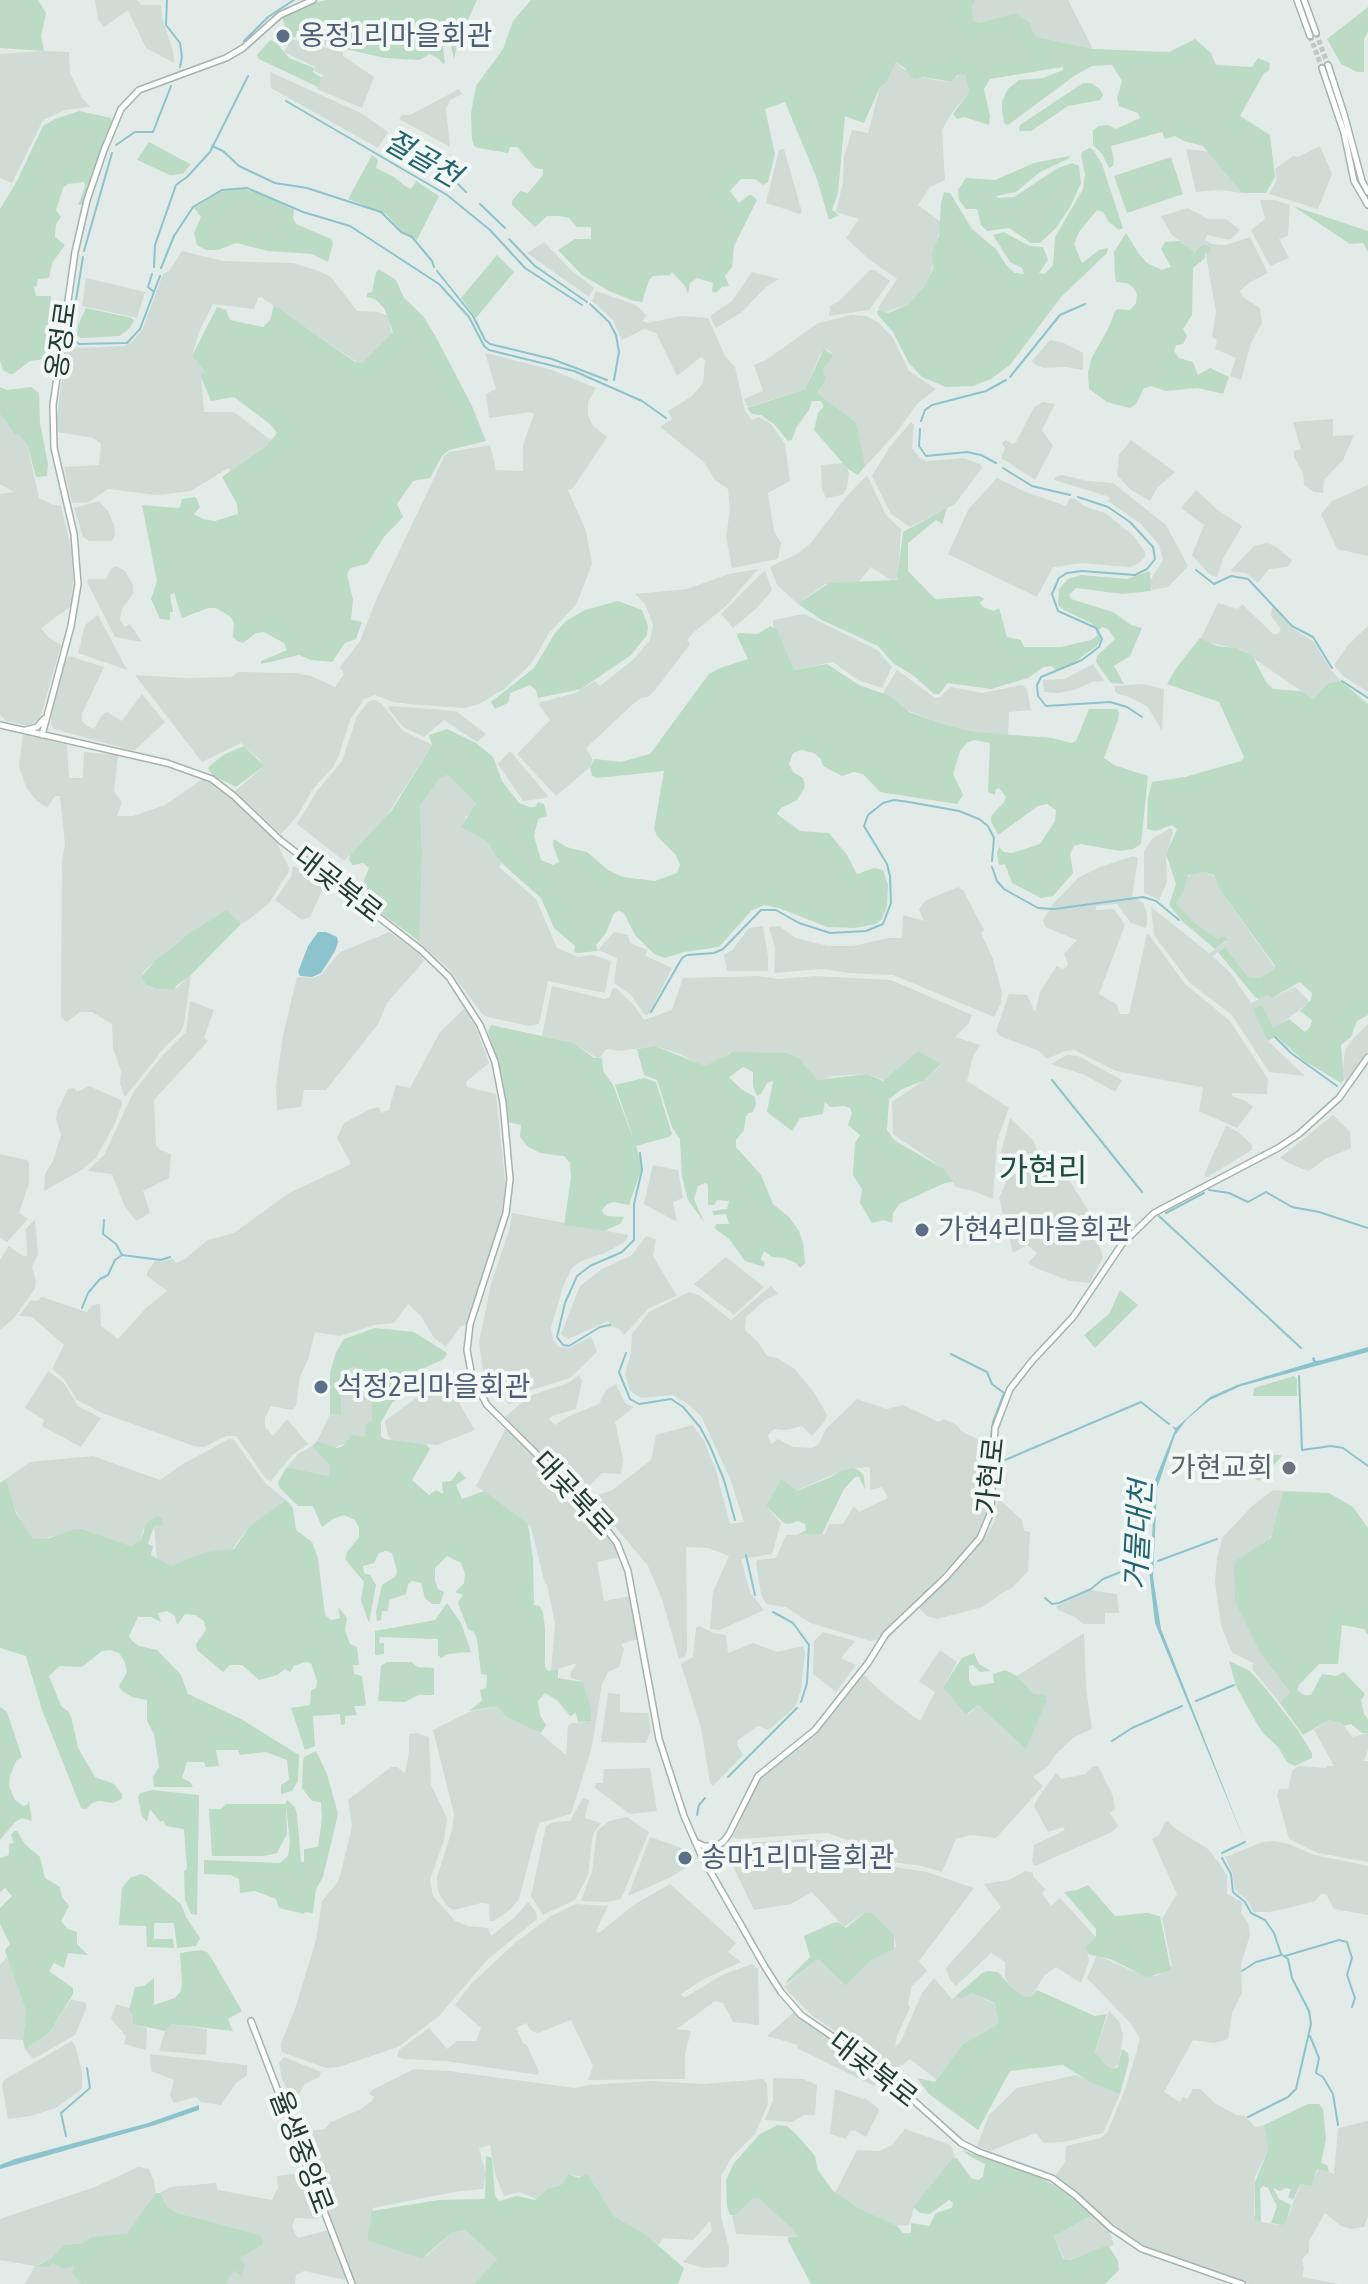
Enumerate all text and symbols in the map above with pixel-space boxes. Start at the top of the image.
place label: 옹정1리마을회관 [299,19,492,53]
marker: 옹정1리마을회관 [274,27,292,45]
water label: 절골천 [377,123,467,195]
street label: 옹정로 [40,299,84,381]
street label: 대곶북로 [287,840,389,930]
district label: 가현리 [999,1152,1087,1190]
place label: 가현4리마을회관 [938,1213,1131,1247]
marker: 가현4리마을회관 [913,1221,931,1239]
place label: 석정2리마을회관 [337,1370,530,1404]
marker: 석정2리마을회관 [312,1378,330,1396]
street label: 가현로 [970,1436,1012,1516]
street label: 대곶북로 [526,1445,620,1543]
place label: 가현교회 [1170,1451,1273,1485]
marker: 가현교회 [1280,1459,1298,1477]
water label: 거물대천 [1118,1479,1160,1591]
place label: 송마1리마을회관 [701,1841,894,1875]
marker: 송마1리마을회관 [676,1849,694,1867]
street label: 대곶북로 [822,2025,924,2115]
street label: 율생중앙로 [262,2086,340,2218]

